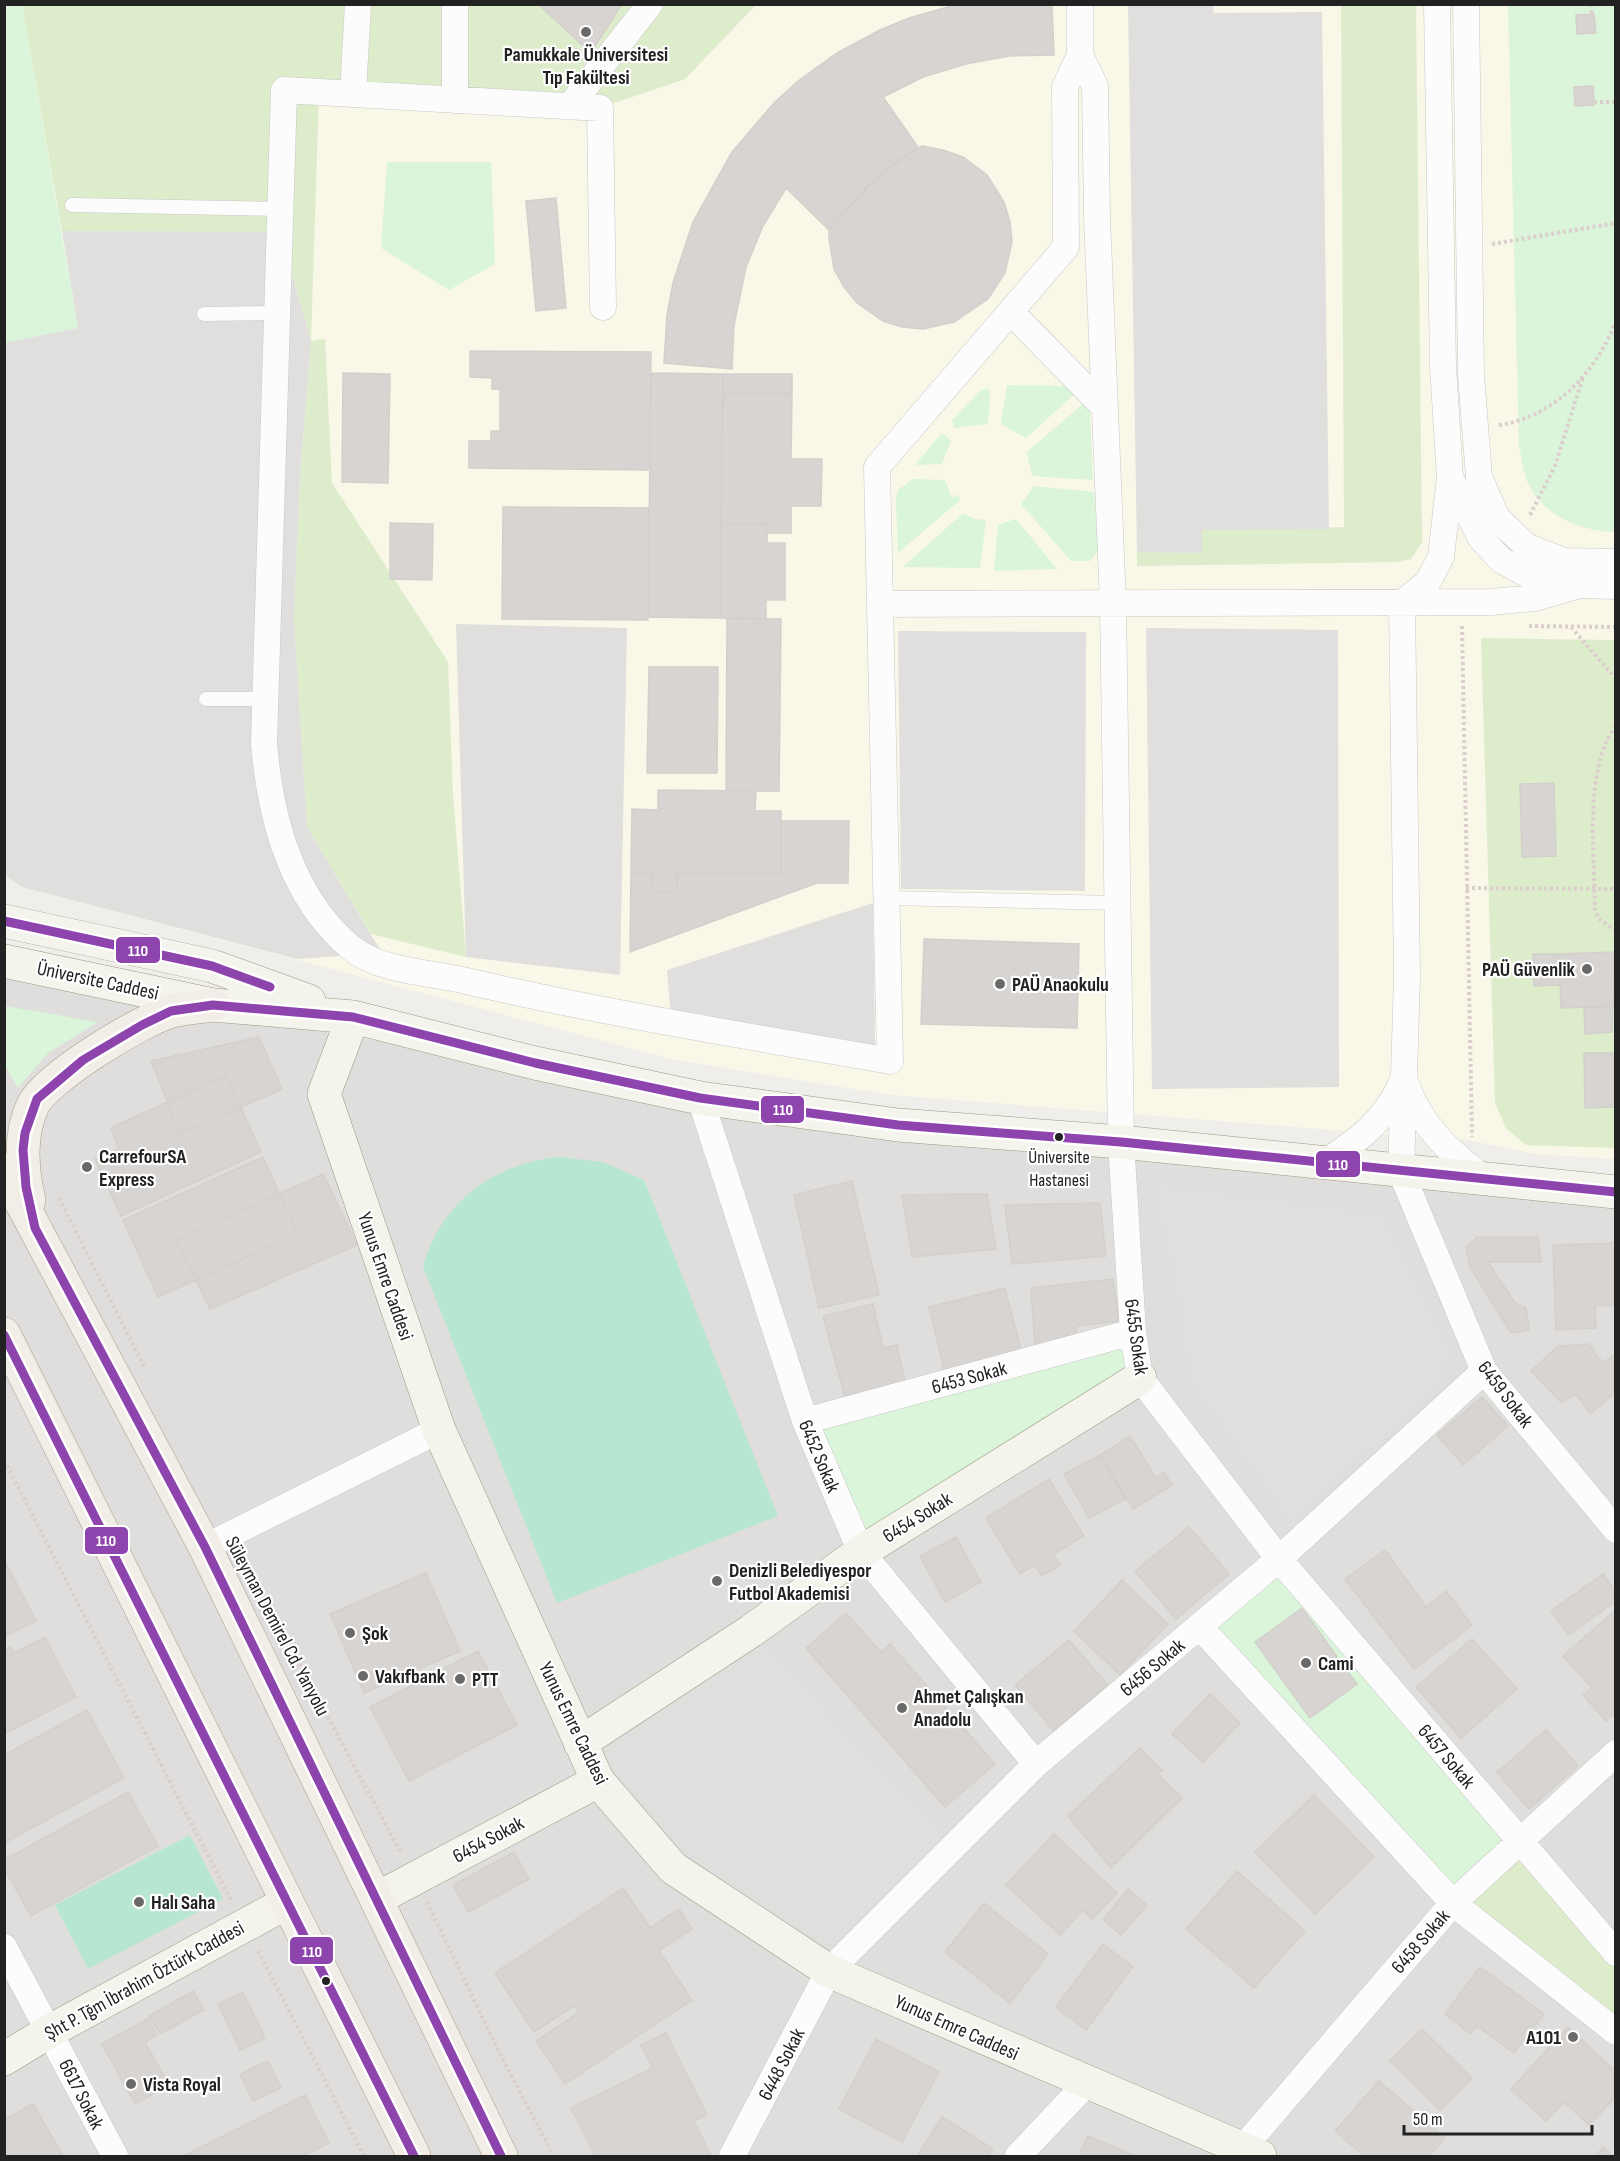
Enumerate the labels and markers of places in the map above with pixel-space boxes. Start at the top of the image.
marker: Pamukkale Üniversitesi Tıp Fakültesi [579,25,593,39]
place label: Pamukkale Üniversitesi Tıp Fakültesi [504,43,668,90]
place label: PAÜ Güvenlik [1482,958,1576,982]
marker: PAÜ Güvenlik [1580,962,1594,976]
place label: PAÜ Anaokulu [1012,973,1109,997]
marker: PAÜ Anaokulu [993,977,1007,991]
marker: Üniversite Hastanesi [1053,1131,1065,1143]
place label: CarrefourSA Express [99,1145,187,1192]
place label: Üniversite Hastanesi [1028,1147,1090,1191]
marker: CarrefourSA Express [80,1160,94,1174]
place label: Denizli Belediyespor Futbol Akademisi [729,1559,871,1606]
marker: Denizli Belediyespor Futbol Akademisi [710,1574,724,1588]
place label: Şok [362,1622,389,1646]
marker: Şok [343,1626,357,1640]
place label: Cami [1318,1652,1354,1676]
marker: Cami [1299,1656,1313,1670]
place label: Vakıfbank [375,1665,446,1689]
place label: PTT [472,1668,499,1692]
marker: Vakıfbank [356,1669,370,1683]
marker: PTT [453,1672,467,1686]
place label: Ahmet Çalışkan Anadolu [913,1685,1024,1732]
marker: Ahmet Çalışkan Anadolu [895,1701,909,1715]
place label: Halı Saha [151,1891,215,1915]
marker: Halı Saha [132,1895,146,1909]
unlabelled marker [320,1975,332,1987]
place label: A101 [1525,2026,1561,2050]
marker: A101 [1566,2030,1580,2044]
place label: Vista Royal [143,2073,221,2097]
marker: Vista Royal [124,2077,138,2091]

